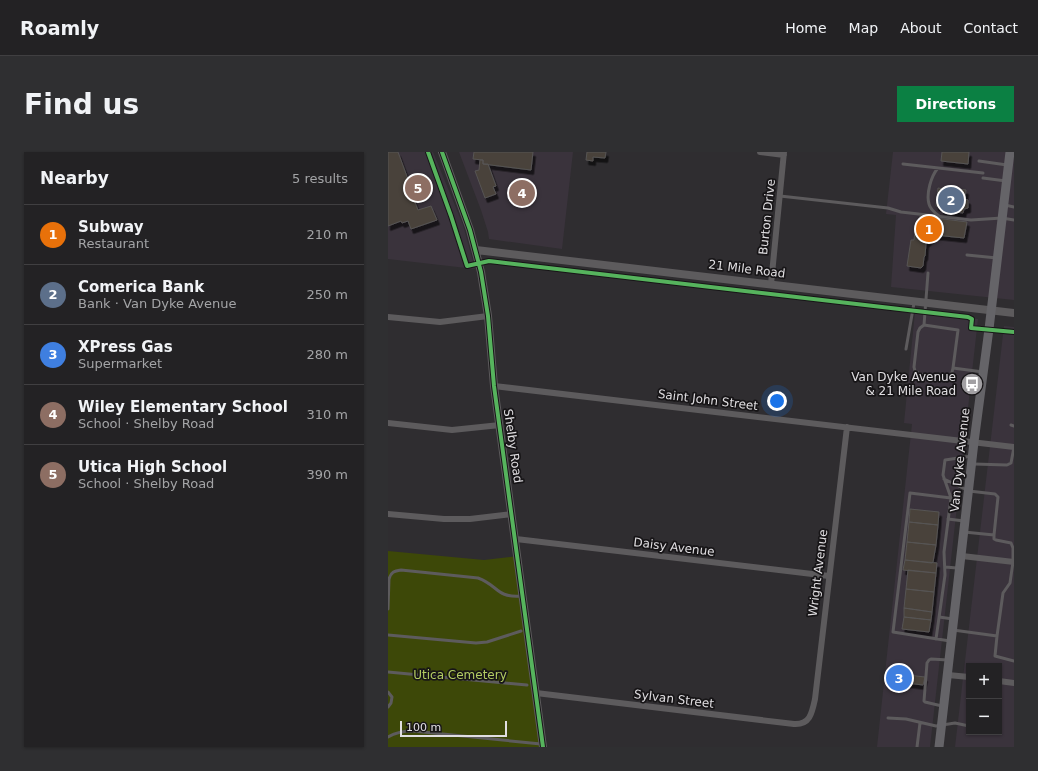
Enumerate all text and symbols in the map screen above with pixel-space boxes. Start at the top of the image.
text: Roamly [20,17,99,39]
text: Home [785,20,827,36]
text: Map [849,20,878,36]
text: About [900,20,942,36]
text: Contact [964,20,1018,36]
button: Directions [897,86,1014,122]
text: Find us [24,88,139,121]
text: Nearby [40,168,109,188]
text: 5 results [292,171,348,186]
pin: 5 [405,173,431,203]
pin: 4 [509,178,535,208]
street label: Burton Drive [756,178,778,256]
pin: 2 [938,185,964,215]
pin: 1 [916,214,942,244]
text: Subway [78,218,144,236]
text: 1 [48,227,58,242]
text: 210 m [306,227,348,242]
text: Restaurant [78,236,149,251]
street label: 21 Mile Road [708,257,786,281]
text: Comerica Bank [78,278,204,296]
text: 2 [48,287,58,302]
text: 250 m [306,287,348,302]
text: Bank · Van Dyke Avenue [78,296,236,311]
text: XPress Gas [78,338,173,356]
text: 3 [48,347,58,362]
text: 280 m [306,347,348,362]
text: Supermarket [78,356,162,371]
place label: Van Dyke Avenue & 21 Mile Road [851,370,956,398]
bus stop icon: Van Dyke Avenue & 21 Mile Road [959,371,985,397]
street label: Saint John Street [657,387,759,413]
your location [767,391,787,411]
text: Wiley Elementary School [78,398,288,416]
text: 4 [48,407,58,422]
text: 310 m [306,407,348,422]
street label: Van Dyke Avenue [948,407,972,513]
street label: Shelby Road [501,408,525,484]
text: School · Shelby Road [78,416,214,431]
text: Utica High School [78,458,227,476]
text: 5 [48,467,58,482]
text: 390 m [306,467,348,482]
text: School · Shelby Road [78,476,214,491]
street label: Wright Avenue [806,529,830,617]
street label: Daisy Avenue [633,535,715,559]
pin: 3 [886,663,912,693]
map controls [966,663,1002,735]
button: + [966,663,1002,699]
park label: Utica Cemetery [413,668,507,682]
street label: Sylvan Street [633,687,715,711]
button: − [966,699,1002,735]
scale bar [400,719,507,738]
text: 100 m [406,721,441,734]

